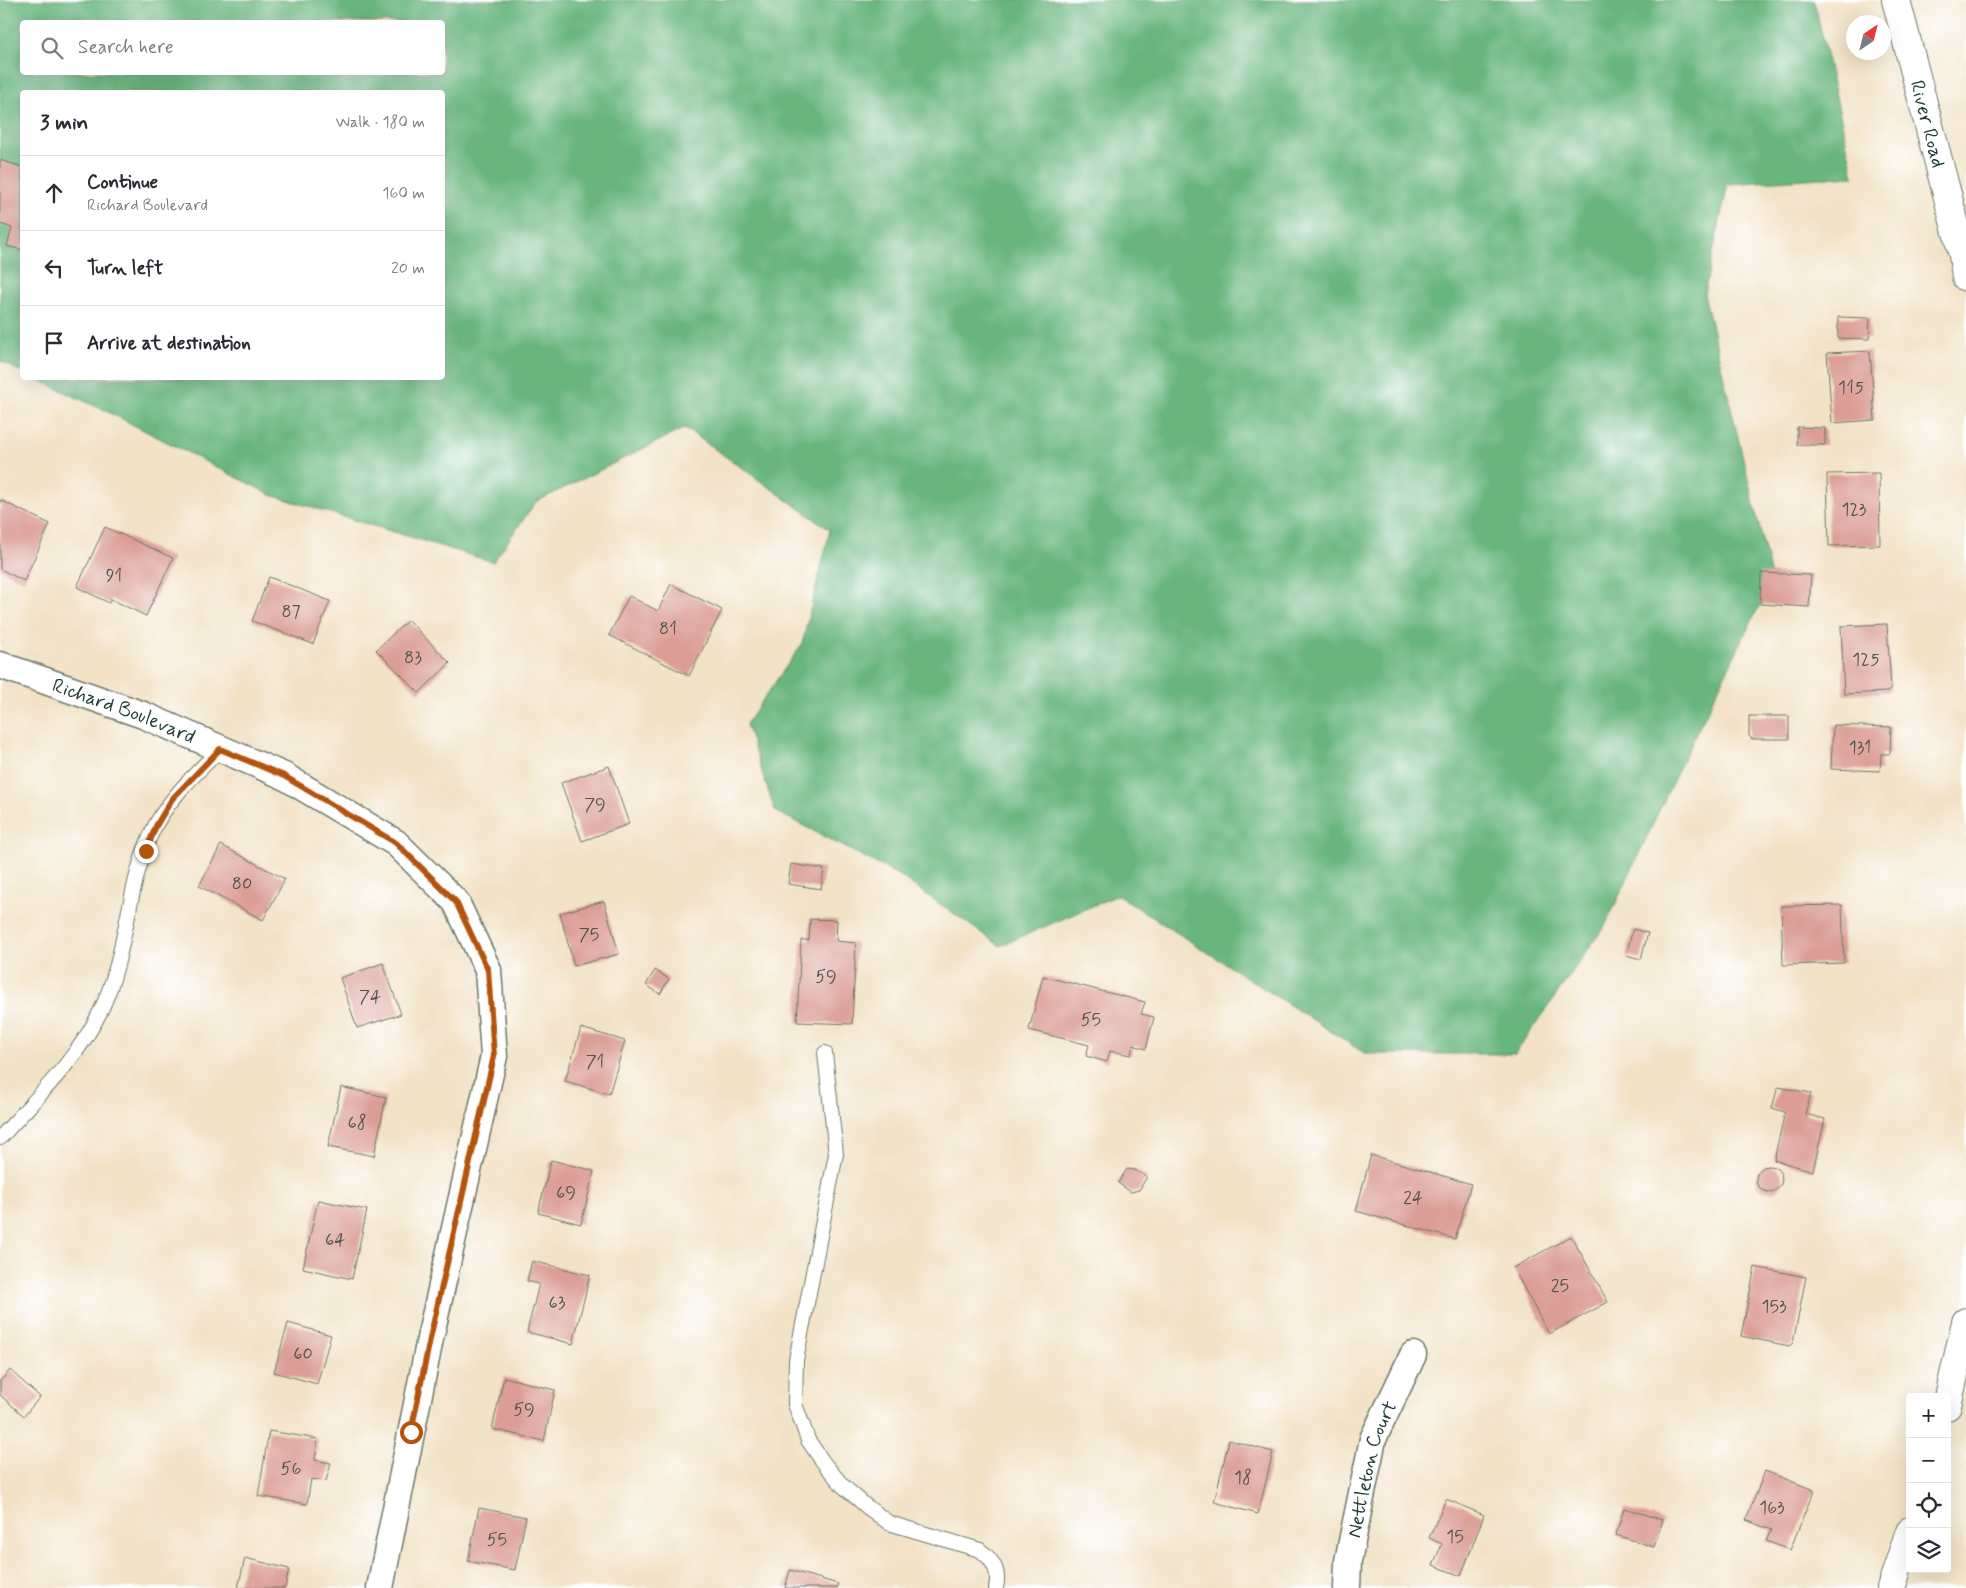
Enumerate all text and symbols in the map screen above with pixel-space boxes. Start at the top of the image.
north arrow [1846,15,1891,60]
search box [20,20,445,75]
icon: search [38,34,66,62]
text: Search here [78,35,174,60]
street label: River Road [1903,77,1952,171]
text: 3 min [40,109,88,137]
text: Walk · 180 m [336,112,425,133]
text: Continue [87,170,158,195]
icon: ahead [40,179,68,207]
text: 160 m [382,183,425,204]
text: Richard Boulevard [87,195,208,216]
icon: left [40,254,68,282]
text: Turn left [87,256,163,281]
text: 20 m [391,258,425,279]
icon: arrive [40,329,68,357]
text: Arrive at destination [87,331,251,356]
house number: 115 [1838,376,1864,400]
house number: 123 [1842,498,1866,522]
house number: 91 [106,564,122,588]
house number: 87 [281,600,301,624]
house number: 81 [659,617,677,641]
house number: 83 [404,646,422,670]
house number: 125 [1852,648,1880,672]
street label: Richard Boulevard [48,672,199,751]
house number: 131 [1849,736,1871,760]
house number: 79 [584,793,606,817]
route end [135,840,158,863]
house number: 80 [232,872,252,896]
house number: 75 [579,923,599,947]
house number: 59 [815,965,837,989]
house number: 74 [359,985,381,1009]
house number: 55 [1081,1008,1101,1032]
house number: 71 [586,1050,604,1074]
house number: 68 [347,1111,367,1135]
house number: 69 [556,1181,576,1205]
house number: 24 [1403,1186,1423,1210]
house number: 64 [325,1228,345,1252]
house number: 25 [1551,1274,1569,1298]
house number: 63 [549,1291,566,1315]
house number: 153 [1762,1295,1786,1319]
house number: 60 [293,1342,313,1366]
map controls [1906,1393,1951,1573]
button: + [1906,1393,1951,1438]
street label: Nettleton Court [1341,1396,1404,1540]
house number: 59 [513,1398,535,1422]
route start [400,1421,423,1444]
button: − [1906,1438,1951,1483]
house number: 56 [281,1457,301,1481]
house number: 18 [1234,1466,1252,1490]
button: locate [1906,1483,1951,1528]
house number: 163 [1759,1496,1785,1520]
house number: 15 [1446,1525,1464,1549]
house number: 55 [487,1528,507,1552]
button: layers [1906,1528,1951,1573]

